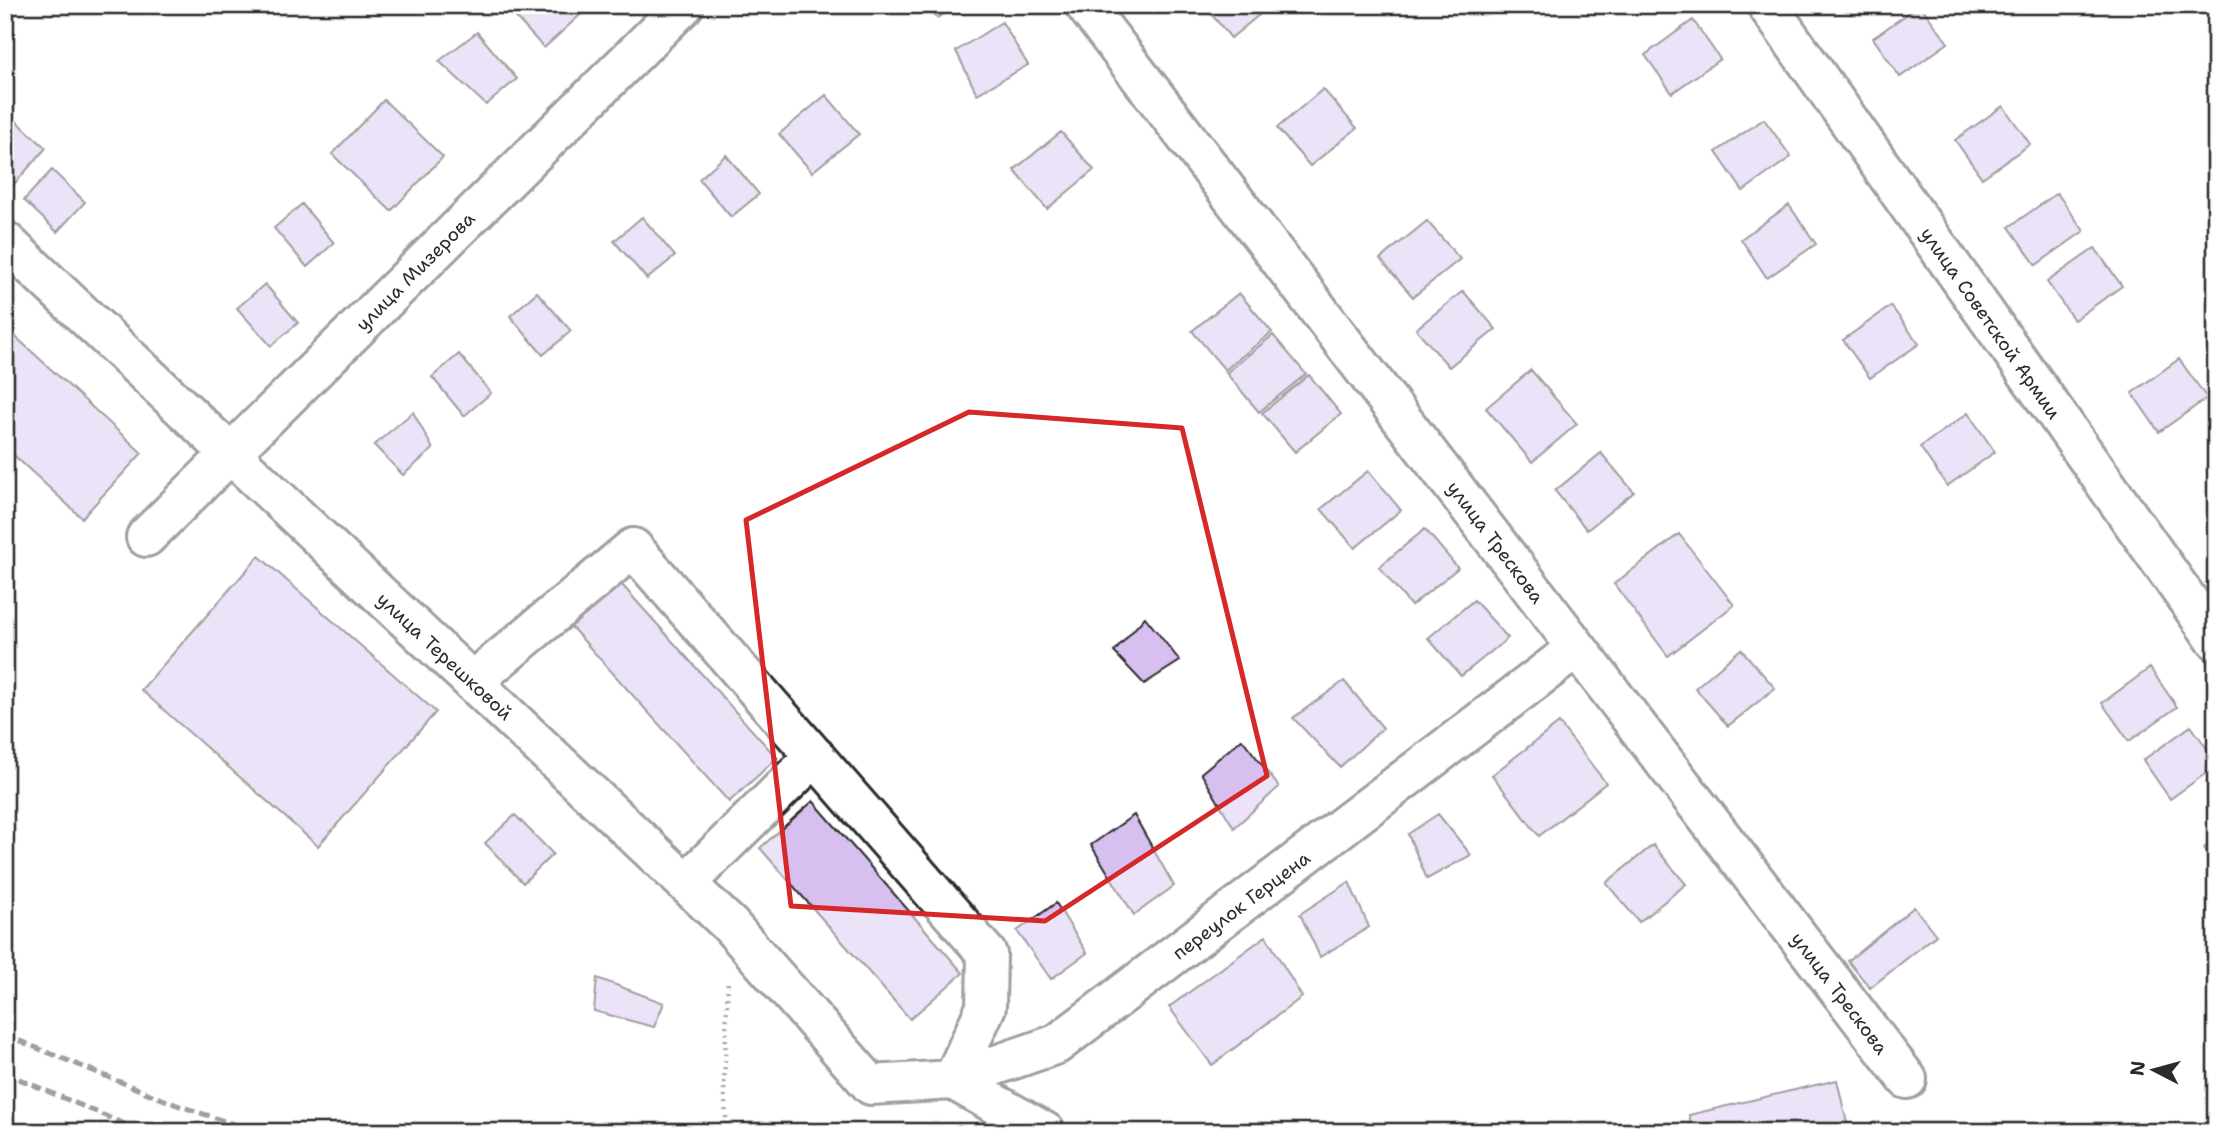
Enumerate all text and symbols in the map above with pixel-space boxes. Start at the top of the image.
street label: улица Мизерова [350,206,481,336]
street label: улица Советской Армии [1915,222,2067,424]
street label: улица Трескова [1441,476,1550,609]
street label: улица Терешковой [371,587,518,726]
street label: переулок Герцена [1167,845,1315,965]
street label: улица Трескова [1785,927,1894,1060]
north arrow [2120,1036,2190,1106]
text: N [2124,1059,2151,1077]

